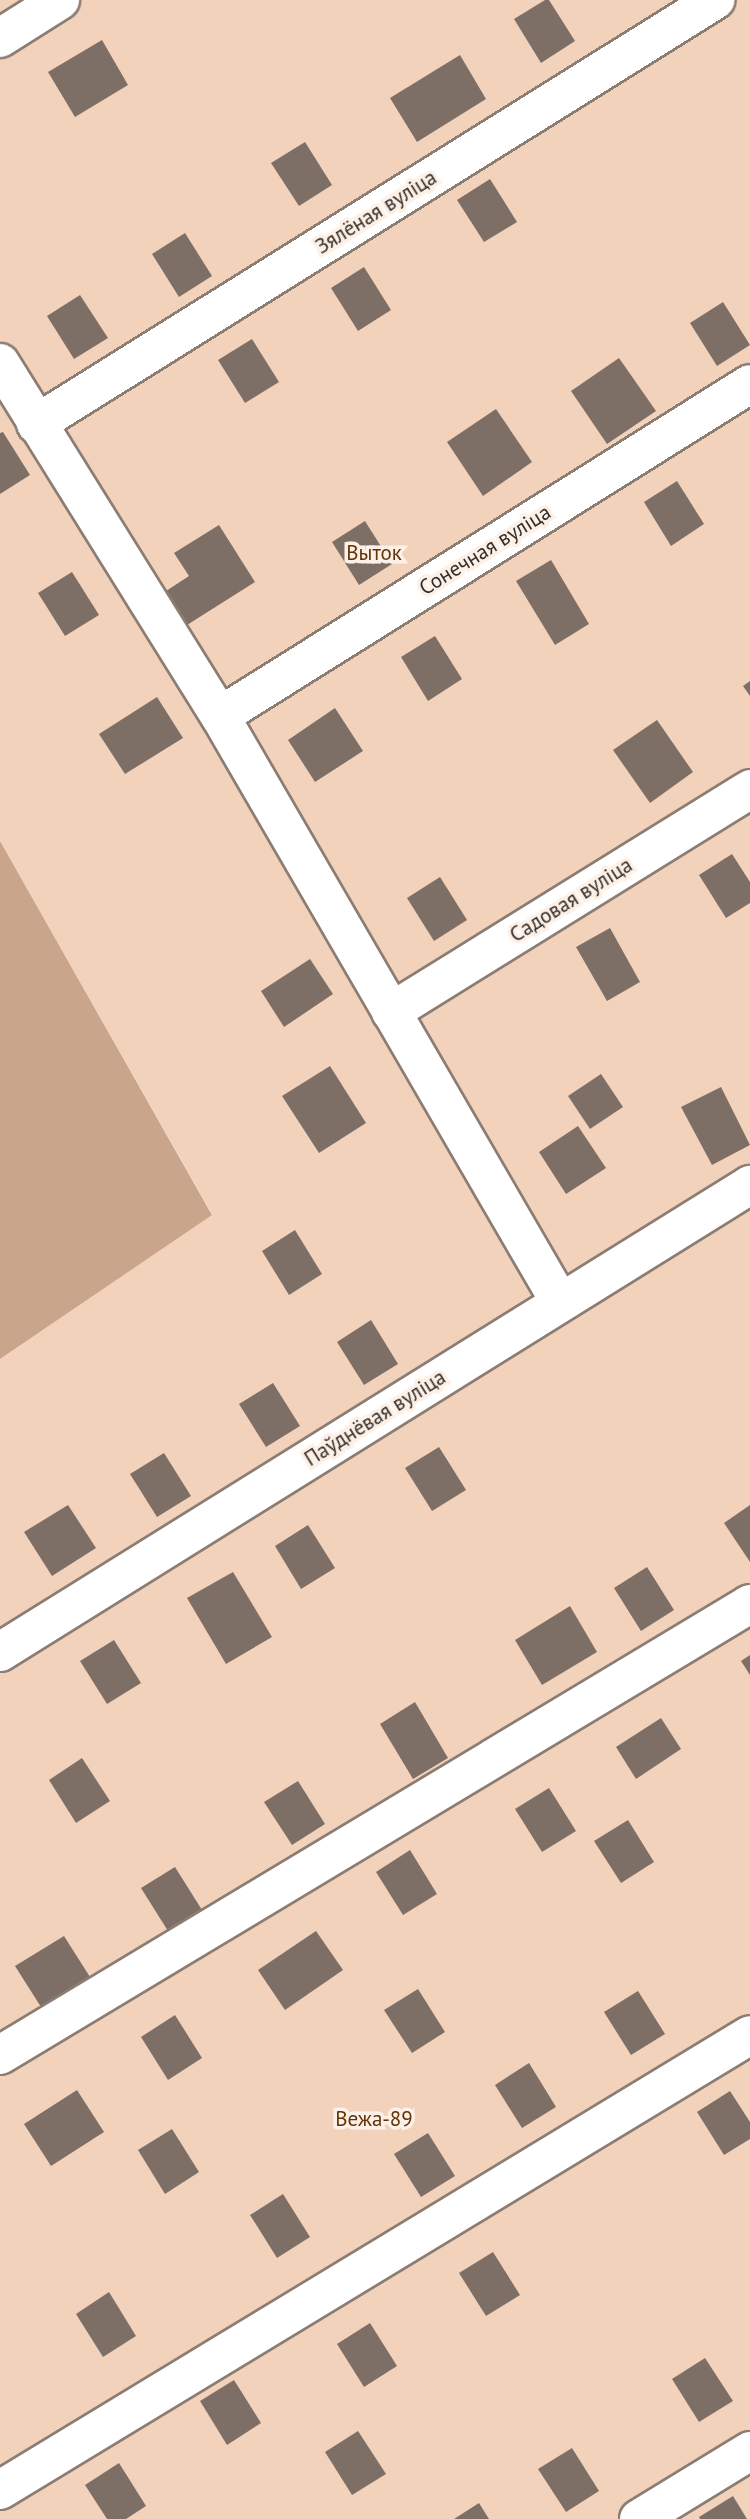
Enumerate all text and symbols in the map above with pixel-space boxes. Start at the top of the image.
street label: Зялёная вуліца [311,165,441,259]
street label: Сонечная вуліца [415,500,555,600]
park label: Выток [346,540,402,566]
street label: Садовая вуліца [505,852,637,948]
street label: Паўднёвая вуліца [300,1364,450,1472]
park label: Вежа-89 [335,2106,413,2132]

